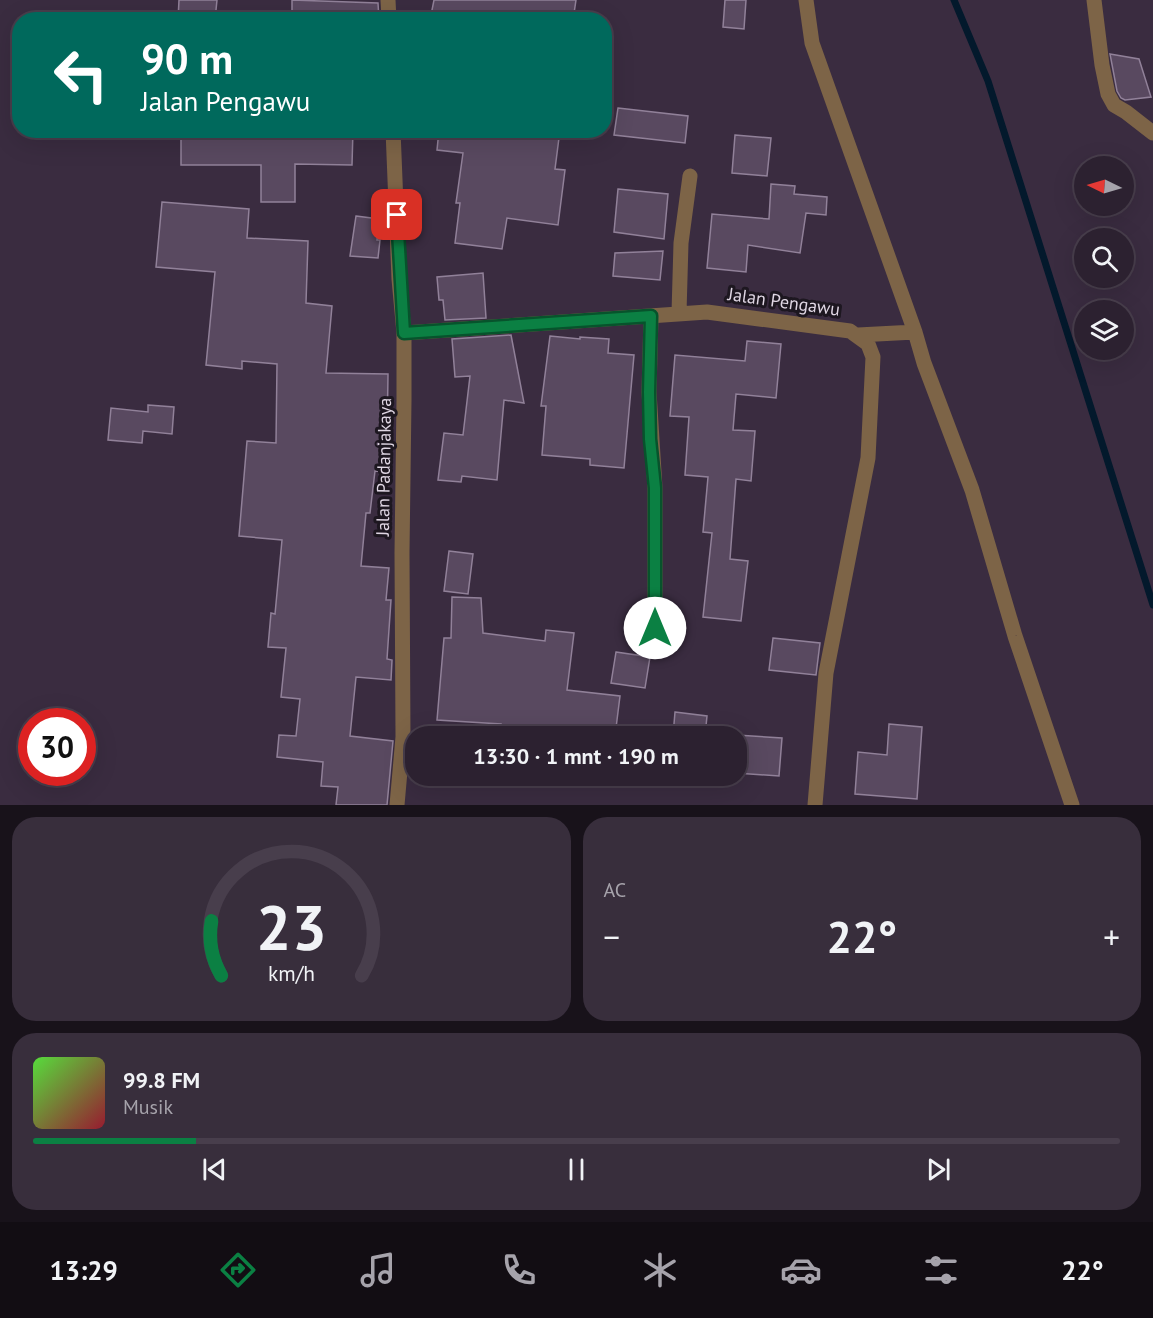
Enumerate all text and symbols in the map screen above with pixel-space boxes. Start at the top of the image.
text: 90 m [141,31,233,86]
icon: left [42,36,120,114]
text: Jalan Pengawu [141,84,310,118]
north arrow [1074,156,1134,216]
map controls [1074,156,1134,360]
pin [371,189,422,240]
icon: arrive [380,198,413,231]
button: search [1074,228,1134,288]
street label: Jalan Pengawu [726,282,842,321]
button: layers [1074,300,1134,360]
street label: Jalan Padanjakaya [371,398,396,537]
position arrow [623,596,687,660]
speed limit sign: 30 [18,708,96,786]
text: 13:30 · 1 mnt · 190 m [473,742,679,770]
text: AC [604,877,626,903]
text: 23 [256,886,327,967]
text: 22° [826,907,897,965]
text: − [604,915,620,958]
text: + [1103,915,1120,958]
text: km/h [268,959,315,987]
text: 99.8 FM [123,1066,200,1094]
text: Musik [123,1094,173,1120]
icon: previous [198,1153,231,1186]
icon: pause [560,1153,593,1186]
icon: next [922,1153,955,1186]
icon: directions [217,1249,259,1291]
icon: music [357,1249,399,1291]
icon: phone [498,1249,540,1291]
icon: climate [639,1249,681,1291]
icon: car [780,1249,822,1291]
icon: filters [920,1249,962,1291]
text: 13:29 [49,1253,118,1287]
text: 22° [1061,1253,1104,1287]

